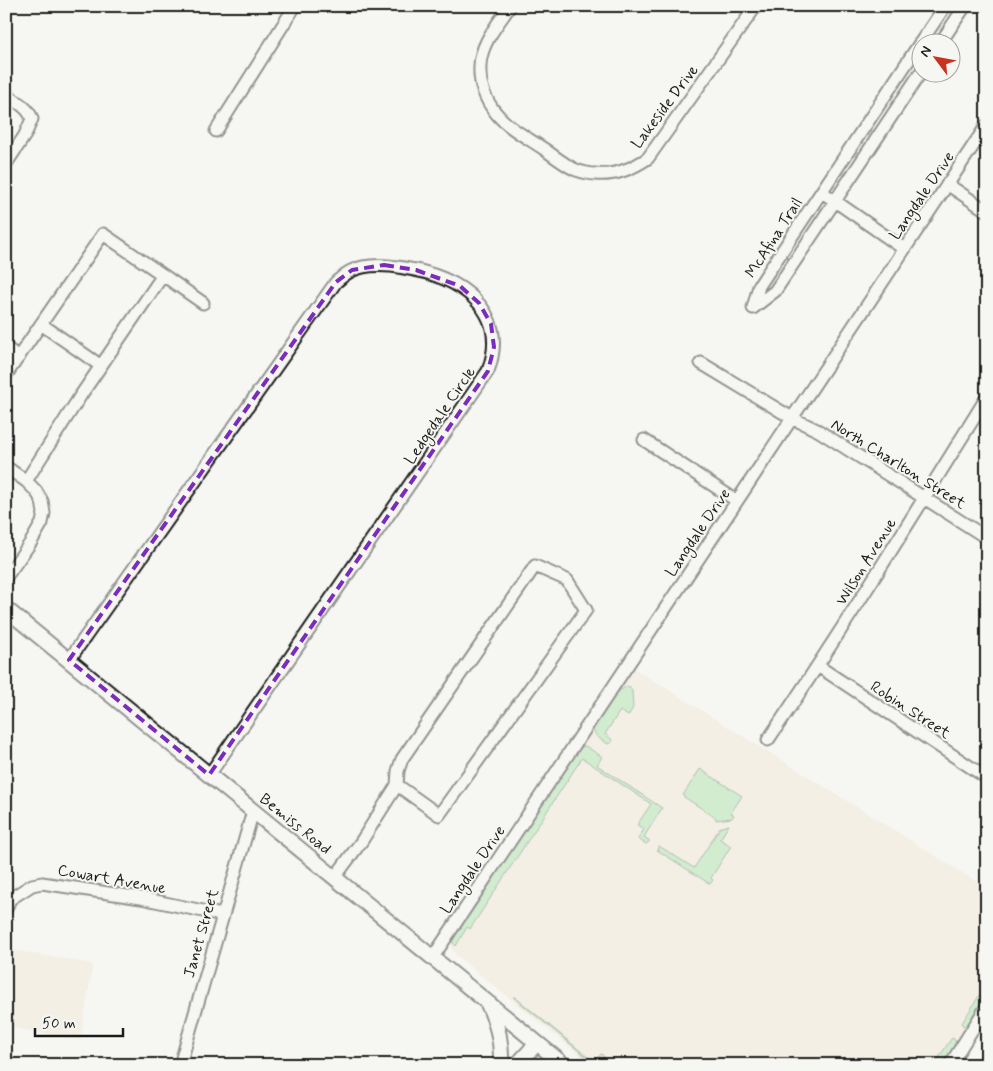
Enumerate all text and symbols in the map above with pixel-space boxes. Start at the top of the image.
north arrow [910,32,960,82]
text: N [916,43,936,60]
street label: Lakeside Drive [627,60,704,153]
street label: Langdale Drive [885,148,960,245]
street label: McAfina Trail [741,194,808,282]
street label: Ledgedale Circle [400,363,482,469]
street label: North Charlton Street [827,414,970,515]
street label: Langdale Drive [661,485,736,582]
street label: Wilson Avenue [831,514,902,609]
street label: Robin Street [866,676,955,744]
street label: Bemiss Road [255,789,335,860]
street label: Langdale Drive [436,822,511,919]
street label: Cowart Avenue [56,860,168,899]
street label: Janet Street [179,886,224,980]
scale bar [35,1006,122,1038]
text: 50 m [42,1014,76,1034]

